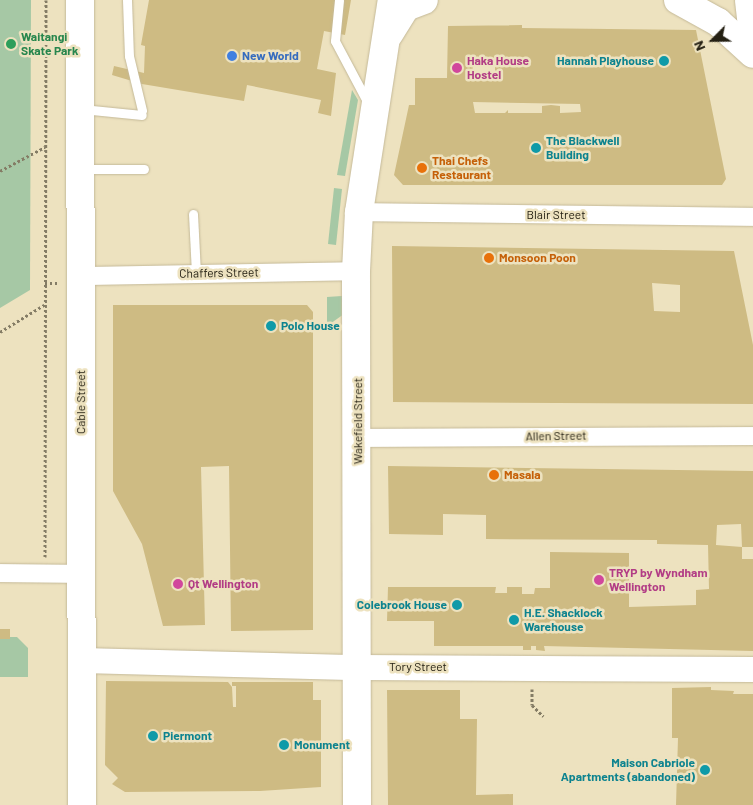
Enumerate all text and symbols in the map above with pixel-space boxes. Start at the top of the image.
north arrow [688,15,738,65]
place label: Waitangi Skate Park [21,30,78,58]
marker: Waitangi Skate Park [5,38,17,50]
text: N [689,38,708,54]
place label: New World [242,49,299,63]
marker: New World [226,50,238,62]
place label: Haka House Hostel [467,54,529,82]
place label: Hannah Playhouse [557,54,654,68]
marker: Hannah Playhouse [658,55,670,67]
marker: Haka House Hostel [451,62,463,74]
place label: The Blackwell Building [546,134,619,162]
marker: The Blackwell Building [530,142,542,154]
place label: Thai Chefs Restaurant [432,154,491,182]
marker: Thai Chefs Restaurant [416,162,428,174]
street label: Blair Street [526,208,586,222]
place label: Monsoon Poon [499,251,576,265]
marker: Monsoon Poon [483,252,495,264]
street label: Chaffers Street [179,265,259,281]
place label: Polo House [281,319,340,333]
marker: Polo House [265,320,277,332]
street label: Cable Street [74,370,88,434]
street label: Wakefield Street [351,378,365,464]
street label: Allen Street [525,428,587,444]
place label: Masala [504,468,541,482]
marker: Masala [488,469,500,481]
place label: TRYP by Wyndham Wellington [609,566,707,594]
marker: TRYP by Wyndham Wellington [593,574,605,586]
place label: Qt Wellington [188,577,258,591]
marker: Qt Wellington [172,578,184,590]
place label: Colebrook House [357,598,447,612]
marker: Colebrook House [451,599,463,611]
place label: H.E. Shacklock Warehouse [524,606,603,634]
marker: H.E. Shacklock Warehouse [508,614,520,626]
street label: Tory Street [389,660,447,674]
place label: Piermont [163,729,212,743]
marker: Piermont [147,730,159,742]
place label: Monument [294,738,350,752]
marker: Monument [278,739,290,751]
place label: Maison Cabriole Apartments (abandoned) [561,756,695,784]
marker: Maison Cabriole Apartments (abandoned) [699,764,711,776]

